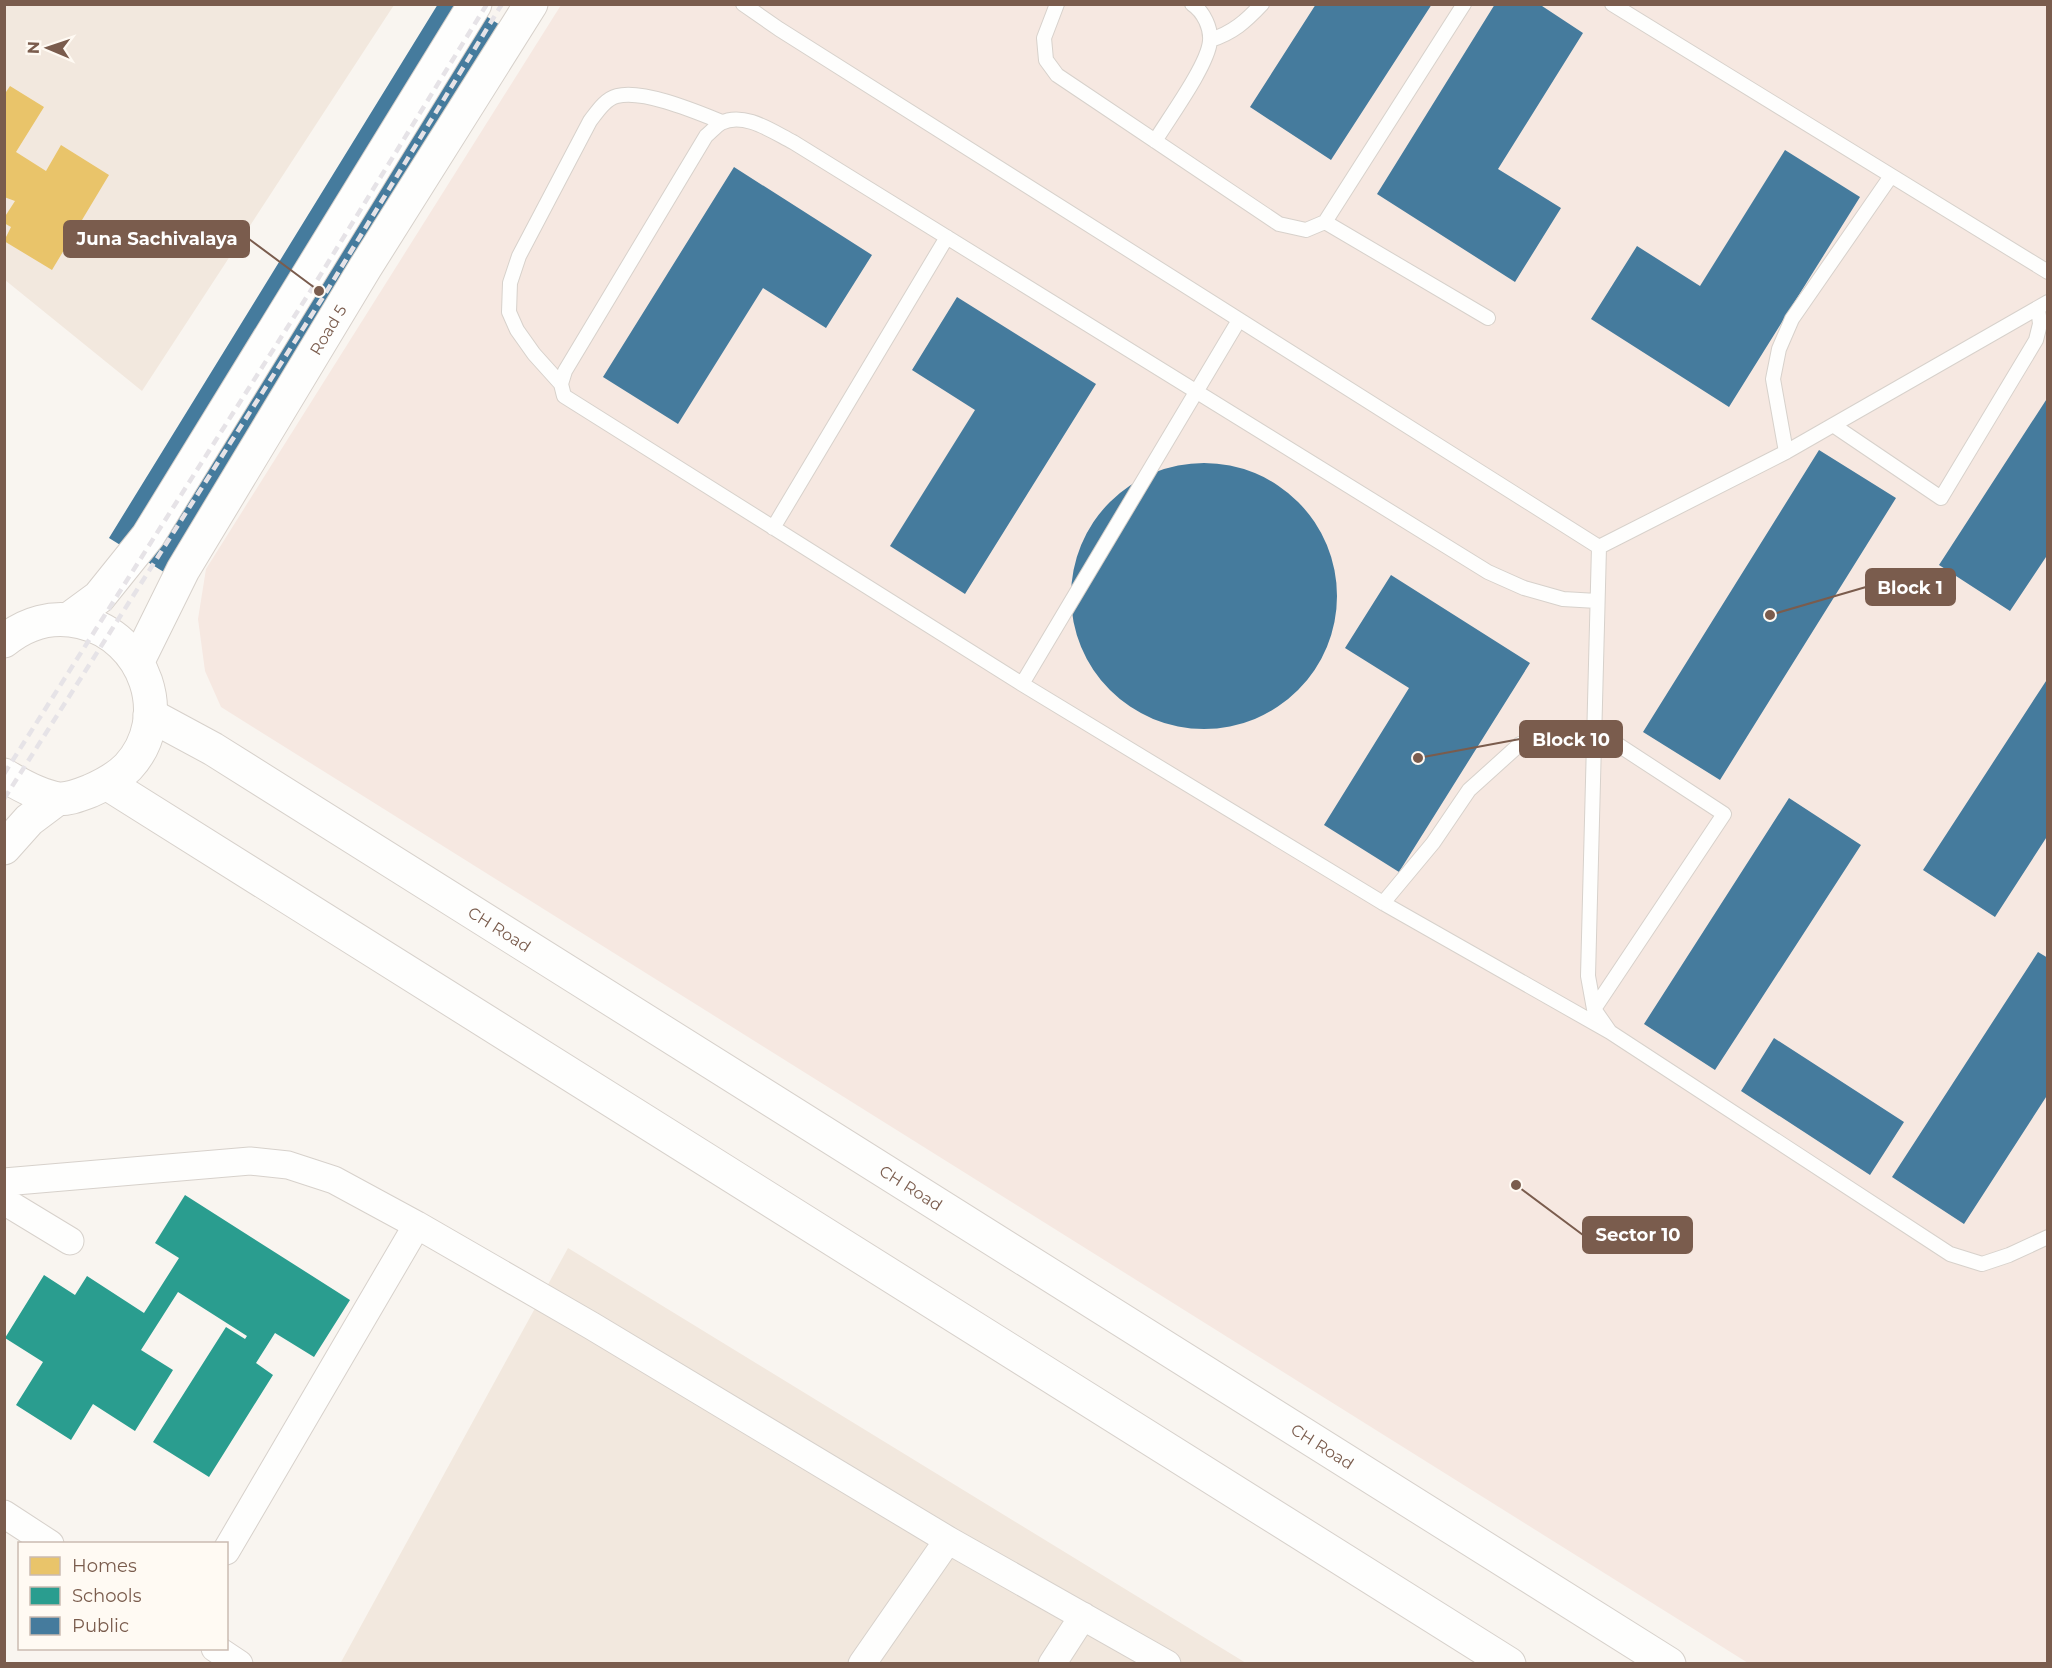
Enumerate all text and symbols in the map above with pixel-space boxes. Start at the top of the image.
north arrow [18,18,78,78]
text: N [24,41,43,54]
callout: Juna Sachivalaya [64,221,249,257]
text: Juna Sachivalaya [75,228,238,250]
street label: Road 5 [305,301,350,358]
callout: Block 1 [1866,569,1955,605]
text: Block 1 [1877,577,1943,599]
callout: Block 10 [1520,721,1622,757]
text: Block 10 [1532,729,1610,751]
street label: CH Road [465,902,534,956]
street label: CH Road [876,1161,946,1214]
callout: Sector 10 [1583,1217,1692,1253]
text: Sector 10 [1595,1224,1681,1246]
street label: CH Road [1288,1419,1357,1473]
legend [18,1542,228,1650]
text: Homes [72,1555,137,1577]
text: Schools [72,1585,142,1607]
text: Public [72,1615,129,1637]

